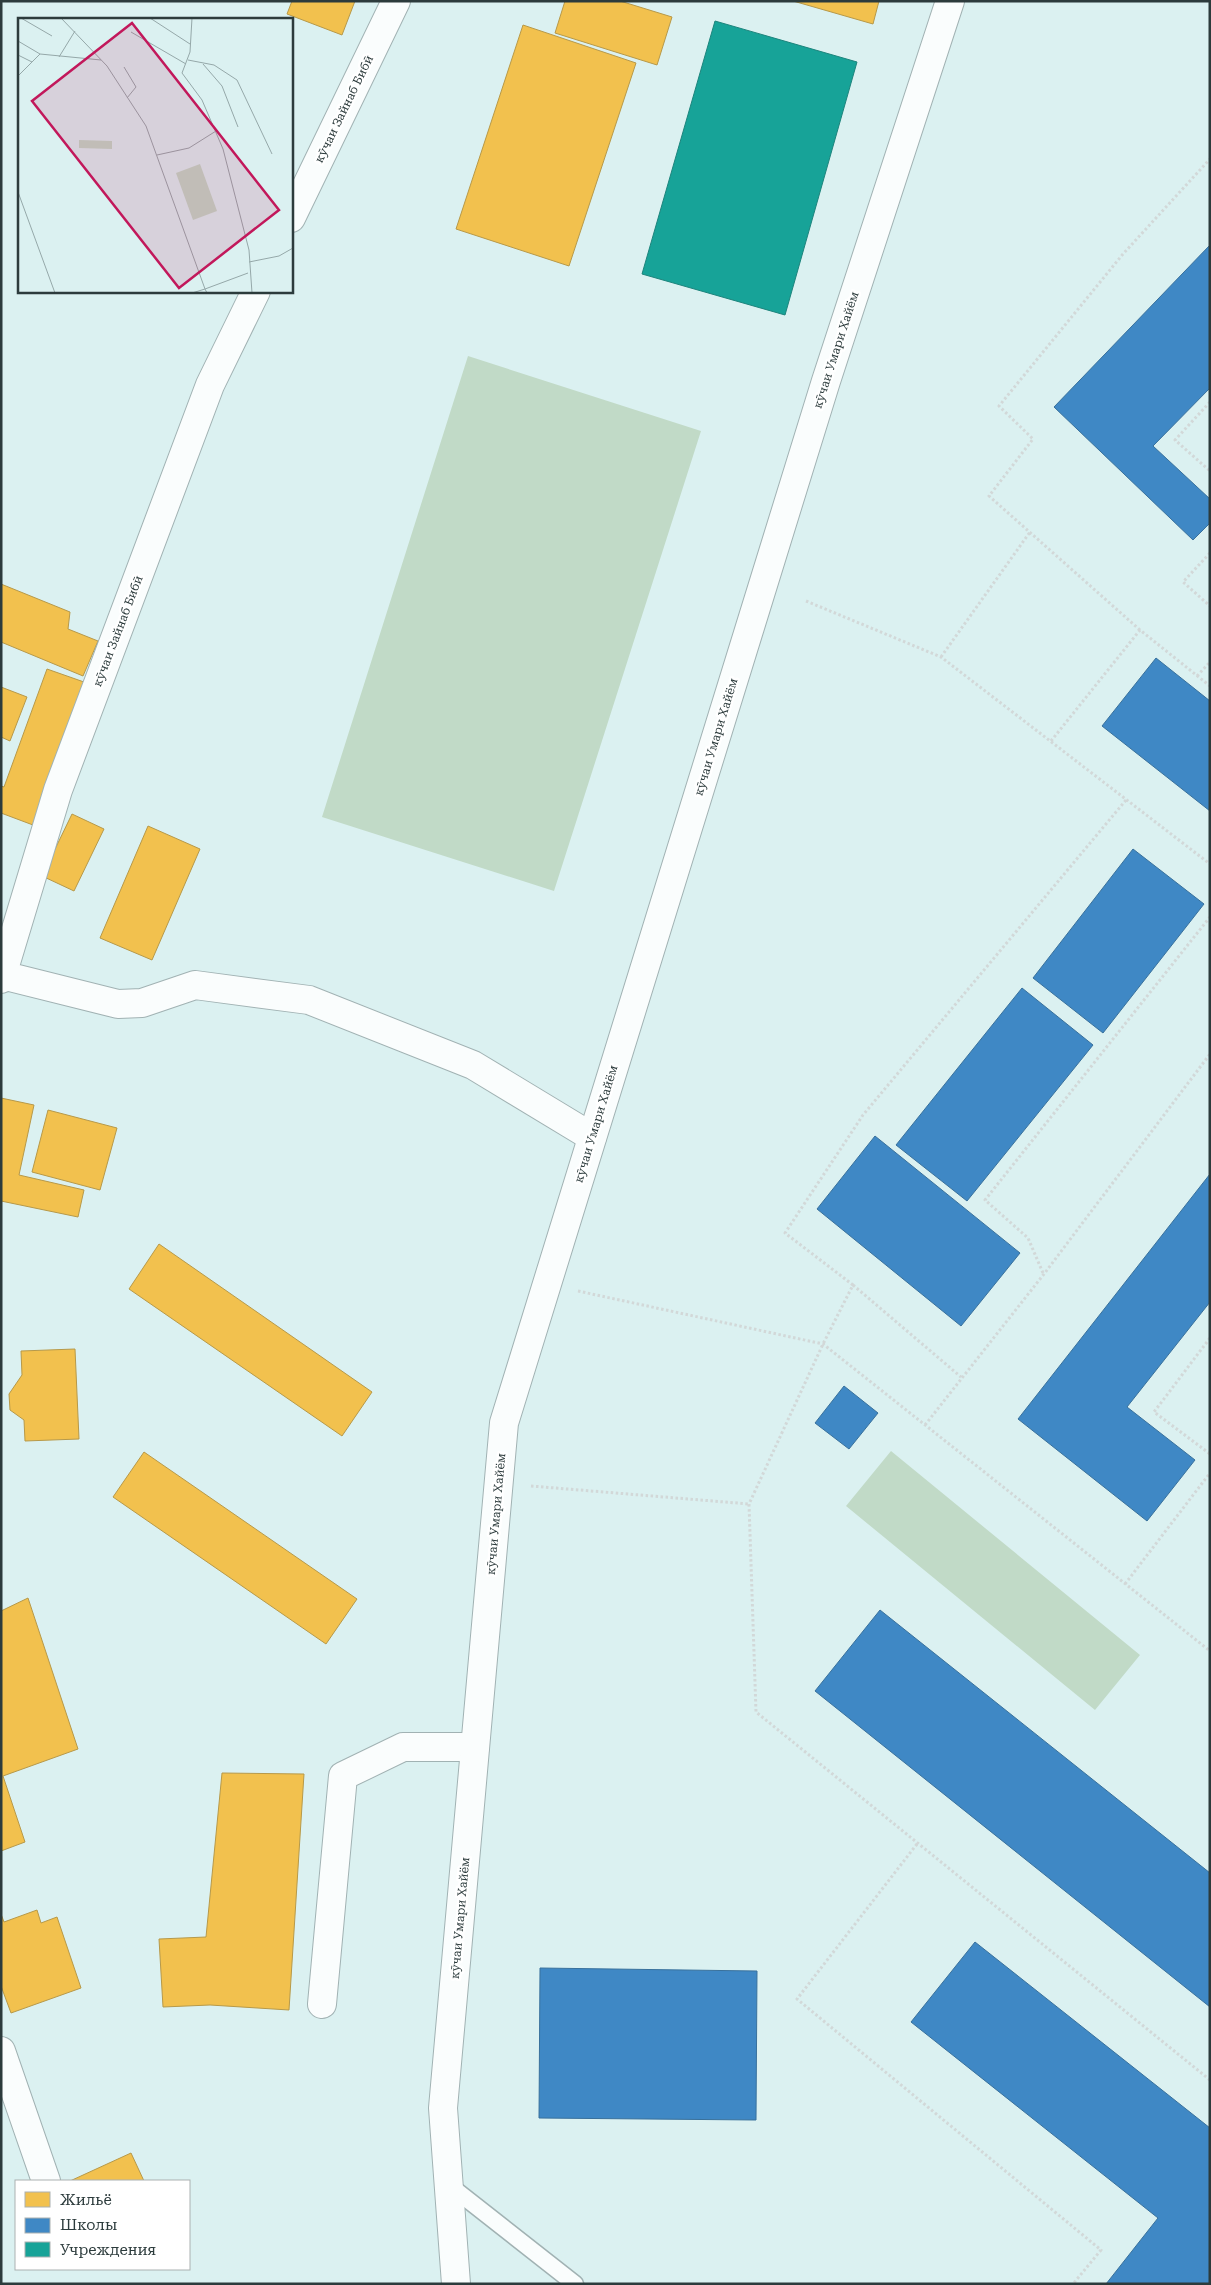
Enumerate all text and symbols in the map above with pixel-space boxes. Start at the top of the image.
inset map [18,18,292,292]
street label: кӯчаи Зайнаб Бибӣ [312,53,376,165]
street label: кӯчаи Умари Хайём [810,290,862,410]
street label: кӯчаи Зайнаб Бибӣ [90,573,146,689]
street label: кӯчаи Умари Хайём [691,676,741,797]
street label: кӯчаи Умари Хайём [571,1063,621,1184]
street label: кӯчаи Умари Хайём [484,1452,508,1575]
street label: кӯчаи Умари Хайём [448,1856,472,1979]
legend [15,2180,190,2270]
text: Жильё [60,2191,112,2209]
text: Школы [60,2216,117,2234]
text: Учреждения [60,2241,156,2259]

